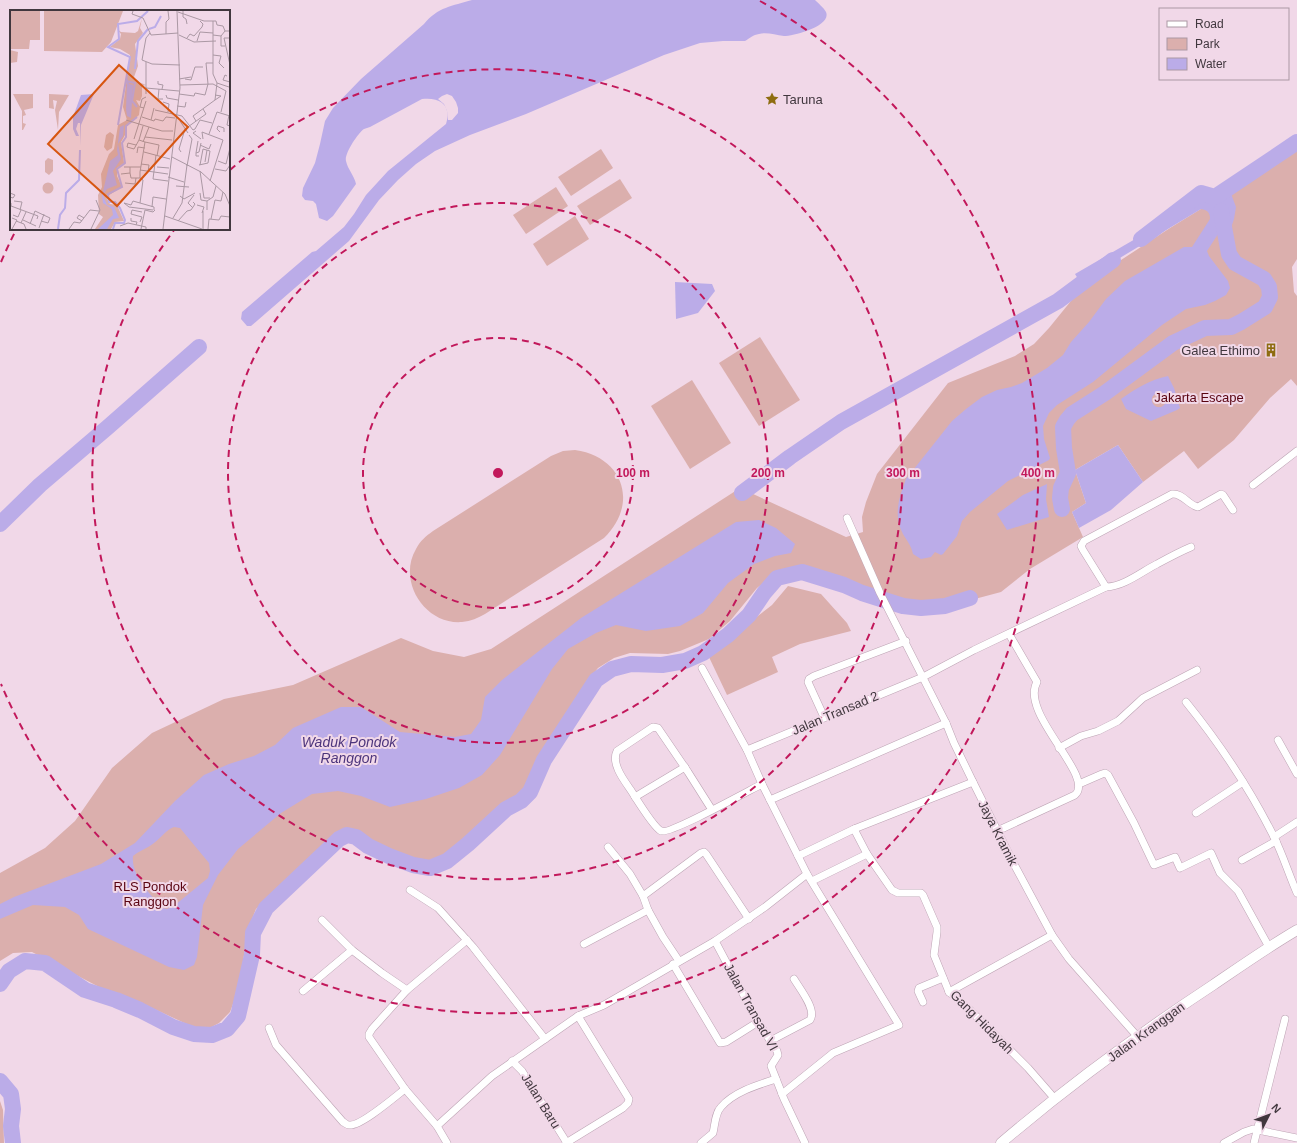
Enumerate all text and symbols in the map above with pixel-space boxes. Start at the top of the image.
legend [1159,8,1289,80]
inset map [10,10,230,230]
text: Road [1195,17,1224,31]
text: Park [1195,37,1221,51]
text: Water [1195,57,1227,71]
place icon: Taruna [764,91,780,107]
place label: Taruna [783,92,824,107]
building icon: Galea Ethimo [1263,342,1279,358]
place label: Galea Ethimo [1181,343,1260,358]
park label: Jakarta Escape [1154,390,1244,405]
centre of rings [491,466,505,480]
text: 100 m [616,466,650,480]
text: 200 m [751,466,785,480]
text: 300 m [886,466,920,480]
text: 400 m [1021,466,1055,480]
street label: Jalan Transad 2 [789,688,881,738]
water label: Waduk Pondok Ranggon [302,734,397,766]
street label: Jaya Kramik [975,798,1021,869]
park label: RLS Pondok Ranggon [114,879,187,909]
street label: Jalan Transad VI [721,961,781,1053]
street label: Gang Hidayah [947,987,1017,1057]
street label: Jalan Kranggan [1105,999,1187,1065]
street label: Jalan Baru [518,1071,564,1131]
north arrow [1249,1095,1289,1135]
text: N [1269,1101,1284,1115]

